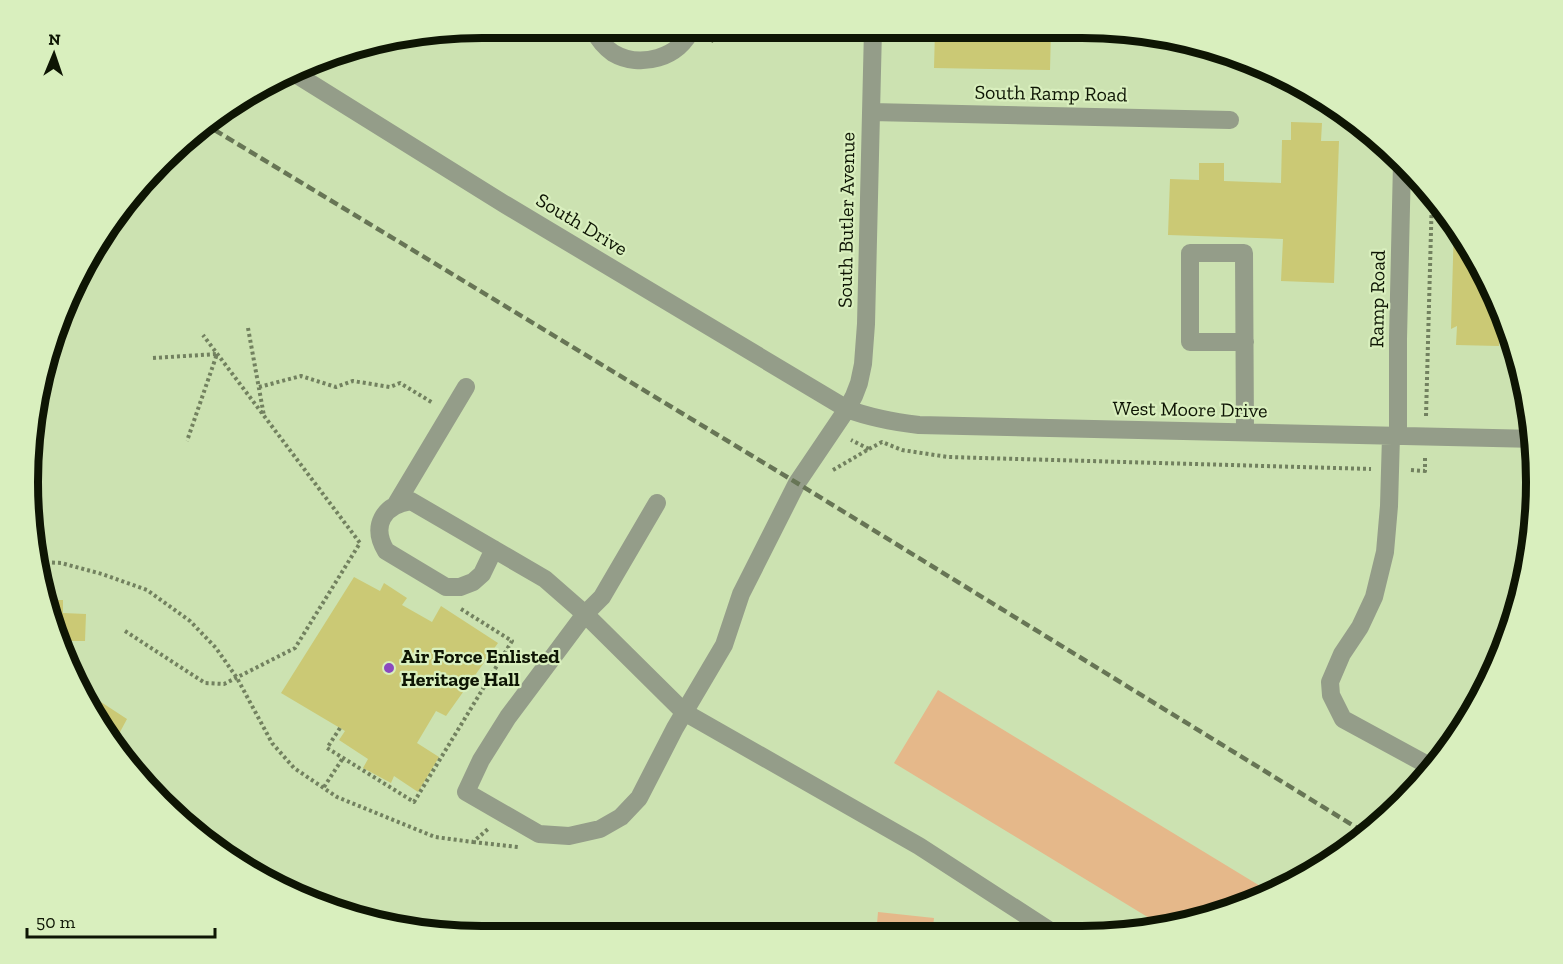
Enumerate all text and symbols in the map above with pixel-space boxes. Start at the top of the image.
north arrow [24,24,84,84]
text: N [48,30,61,49]
street label: South Ramp Road [974,80,1128,106]
street label: South Butler Avenue [832,132,860,308]
street label: South Drive [532,187,632,261]
street label: Ramp Road [1364,250,1390,348]
street label: West Moore Drive [1112,396,1268,422]
place label: Air Force Enlisted Heritage Hall [401,644,560,691]
marker: Air Force Enlisted Heritage Hall [382,661,396,675]
scale bar [27,901,214,939]
text: 50 m [36,911,76,933]

